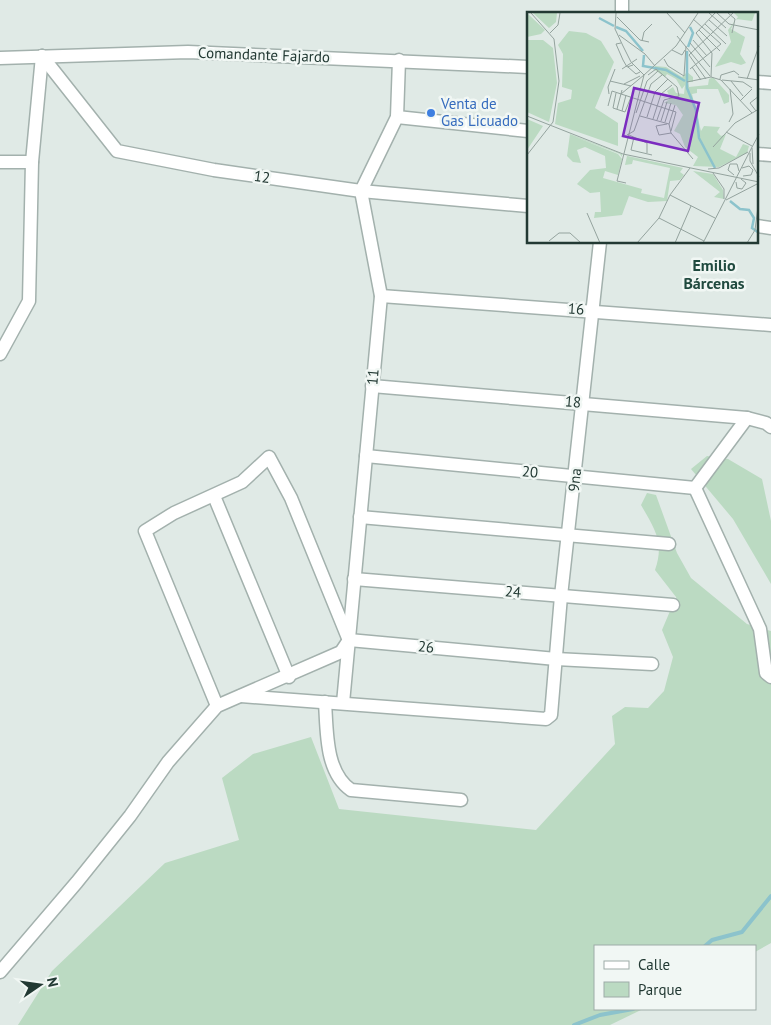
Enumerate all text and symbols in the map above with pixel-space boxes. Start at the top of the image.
inset map [527,12,758,244]
street label: Comandante Fajardo [198,43,330,66]
place label: Venta de Gas Licuado [440,94,518,130]
marker: Venta de Gas Licuado [425,107,437,119]
street label: 12 [253,166,271,187]
district label: Emilio Bárcenas [683,255,745,293]
street label: 16 [567,298,585,319]
street label: 11 [362,368,383,386]
street label: 18 [564,391,582,412]
street label: 20 [521,461,539,482]
street label: 9na [564,467,585,493]
street label: 24 [504,581,522,602]
street label: 26 [417,636,435,657]
legend [594,945,756,1010]
text: Calle [638,955,670,974]
north arrow [15,960,65,1010]
text: N [43,976,62,989]
text: Parque [638,980,682,999]

